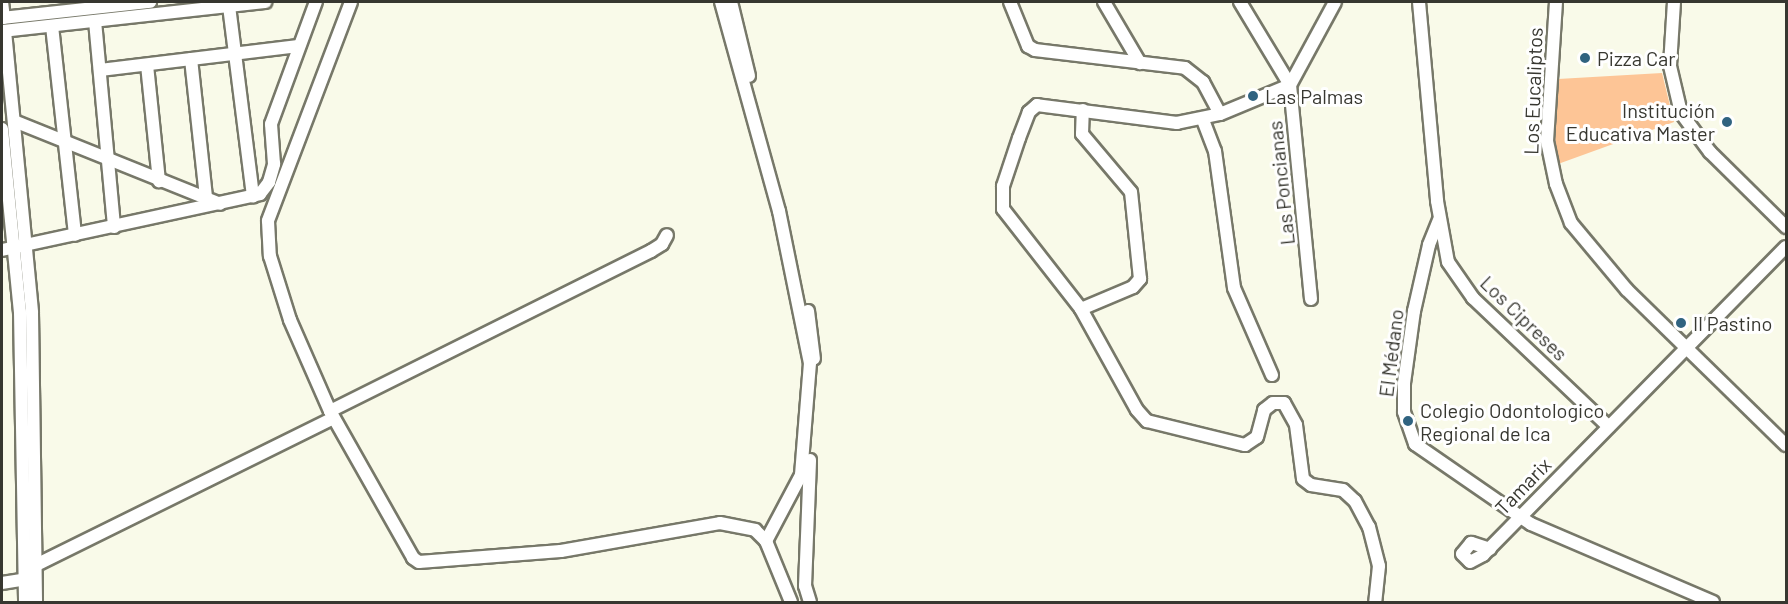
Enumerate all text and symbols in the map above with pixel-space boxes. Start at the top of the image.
street label: Los Eucaliptos [1519,27,1547,155]
place label: Pizza Car [1597,46,1675,70]
marker: Pizza Car [1578,51,1592,65]
place label: Las Palmas [1265,84,1363,108]
marker: Las Palmas [1246,89,1260,103]
place label: Institución Educativa Master [1566,98,1715,145]
marker: Institución Educativa Master [1720,115,1734,129]
street label: Las Poncianas [1263,120,1299,246]
street label: Los Cipreses [1476,271,1572,365]
street label: El Médano [1374,308,1408,398]
place label: Il Pastino [1693,311,1772,335]
marker: Il Pastino [1674,316,1688,330]
place label: Colegio Odontologico Regional de Ica [1420,398,1604,445]
marker: Colegio Odontologico Regional de Ica [1401,414,1415,428]
street label: Tamarix [1490,452,1556,520]

